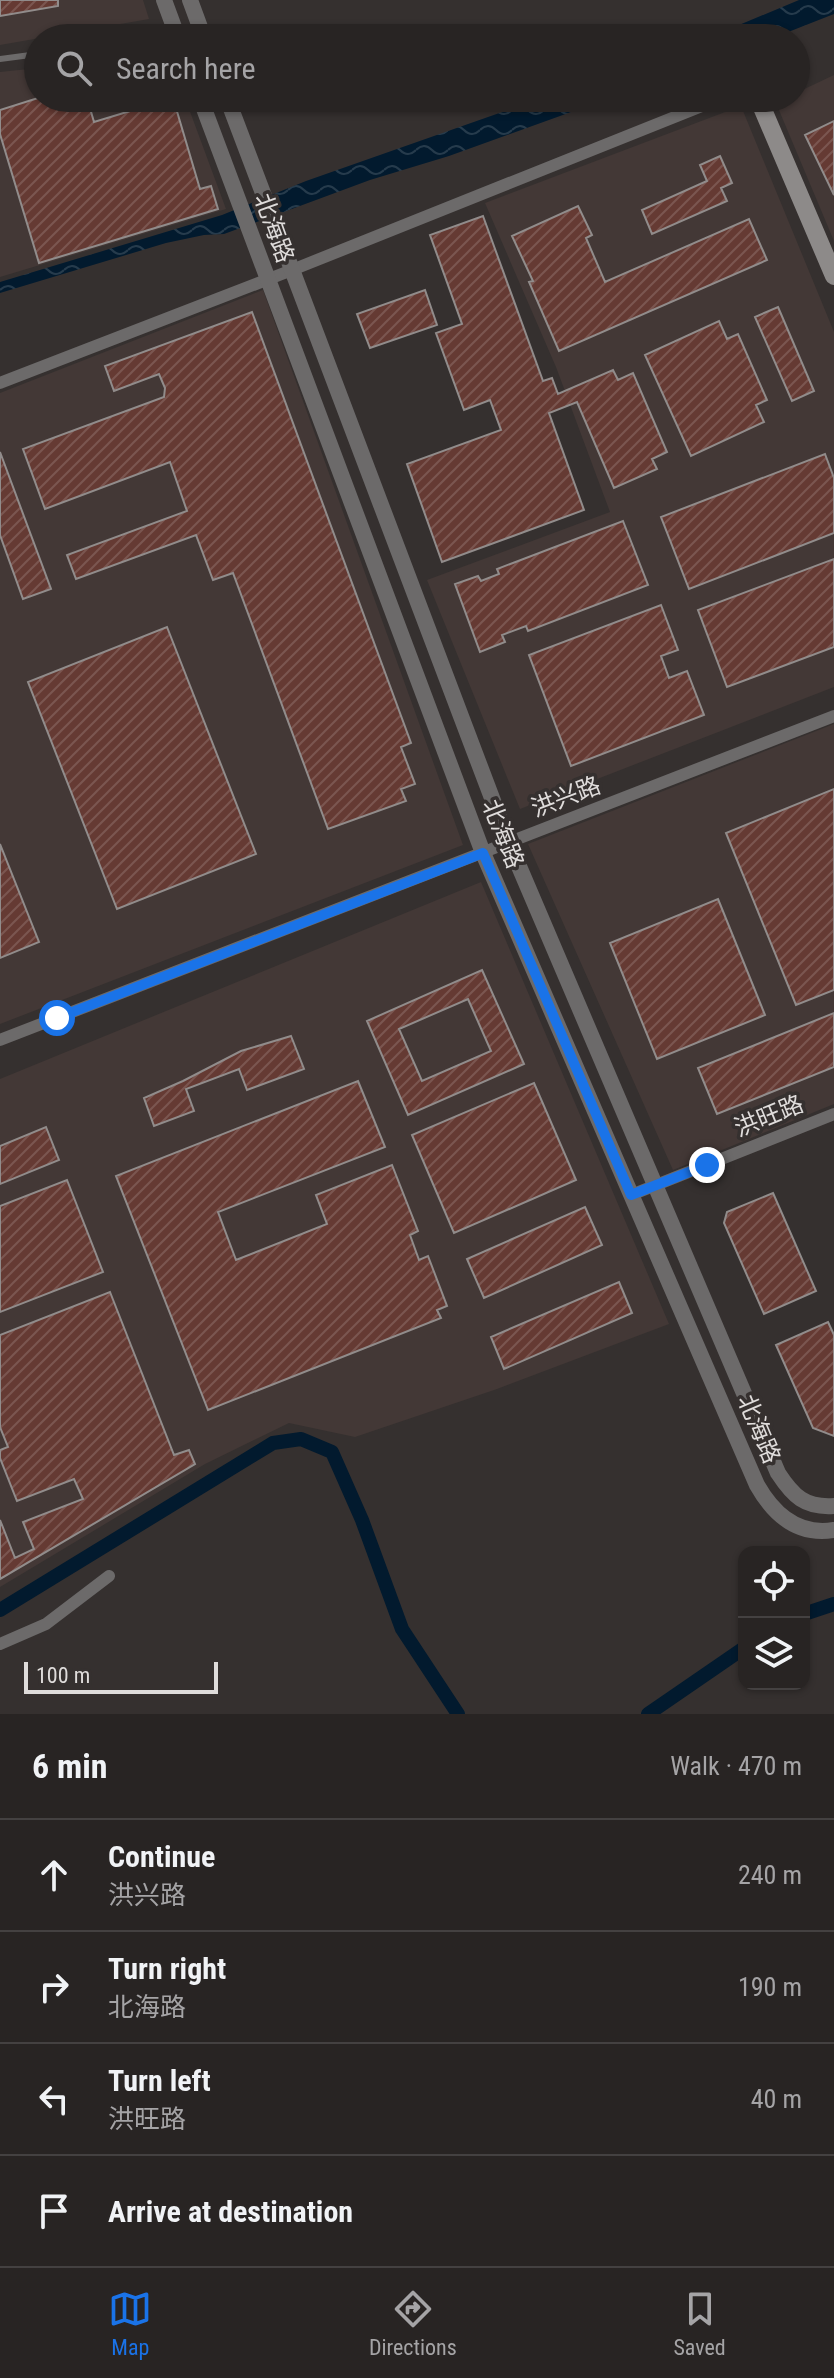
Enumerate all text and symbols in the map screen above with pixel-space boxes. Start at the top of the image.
search box [24,24,810,112]
icon: search [52,46,96,90]
text: Search here [116,51,256,86]
street label: 北海路 [249,189,299,267]
street label: 洪兴路 [527,771,605,823]
street label: 北海路 [477,795,529,873]
route start [39,1000,75,1036]
street label: 洪旺路 [730,1090,808,1142]
route end [689,1147,725,1183]
street label: 北海路 [732,1390,786,1468]
map controls [738,1546,810,1690]
button: locate [738,1546,810,1618]
button: layers [738,1618,810,1690]
scale bar [24,1658,218,1694]
text: 100 m [36,1663,90,1688]
text: 6 min [32,1746,108,1786]
text: Walk · 470 m [670,1751,802,1781]
text: Continue [108,1839,215,1874]
icon: ahead [32,1853,76,1897]
text: 240 m [738,1860,802,1890]
text: 洪兴路 [108,1880,186,1910]
text: Turn right [108,1951,226,1986]
icon: right [32,1965,76,2009]
text: 190 m [738,1972,802,2002]
text: 北海路 [108,1992,186,2022]
text: Turn left [108,2063,211,2098]
icon: left [32,2077,76,2121]
text: 40 m [751,2084,802,2114]
text: 洪旺路 [108,2104,186,2134]
icon: arrive [32,2189,76,2233]
text: Arrive at destination [108,2194,353,2229]
tab: Map [108,2287,152,2360]
tab: Directions [369,2287,457,2360]
tab: Saved [673,2287,726,2360]

